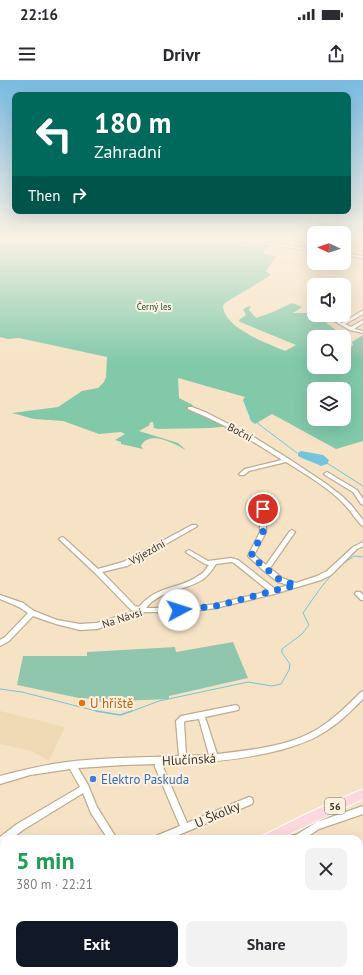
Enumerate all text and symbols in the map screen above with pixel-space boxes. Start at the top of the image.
text: 22:16 [20,5,58,24]
icon: menu [16,43,38,65]
text: Drivr [163,43,200,66]
icon: share [325,43,347,65]
text: 180 m [94,104,171,141]
icon: left [28,108,80,160]
text: Zahradní [94,140,162,163]
icon: right [68,184,90,206]
text: Then [28,186,60,205]
north arrow [307,226,351,270]
map controls [307,226,351,426]
button: sound [307,278,351,322]
park label: Černý les [137,301,172,312]
button: search [307,330,351,374]
button: layers [307,382,351,426]
street label: Boční [225,420,255,445]
pin [246,492,280,526]
icon: arrive [252,498,274,520]
street label: Výjezdní [126,536,168,568]
position arrow [158,589,200,631]
street label: Na Návsi [100,605,144,631]
place label: U hřiště [90,695,133,712]
marker: U hřiště [77,698,87,708]
street label: Hlučínská [162,750,217,769]
place label: Elektro Paskuda [101,771,189,788]
marker: Elektro Paskuda [88,774,98,784]
street label: U Školky [192,797,243,832]
road number: 56 [325,798,345,814]
text: 5 min [16,845,75,876]
button: close [305,848,347,890]
text: 380 m · 22:21 [16,876,93,893]
button: Exit [16,921,178,967]
button: Share [186,921,347,967]

